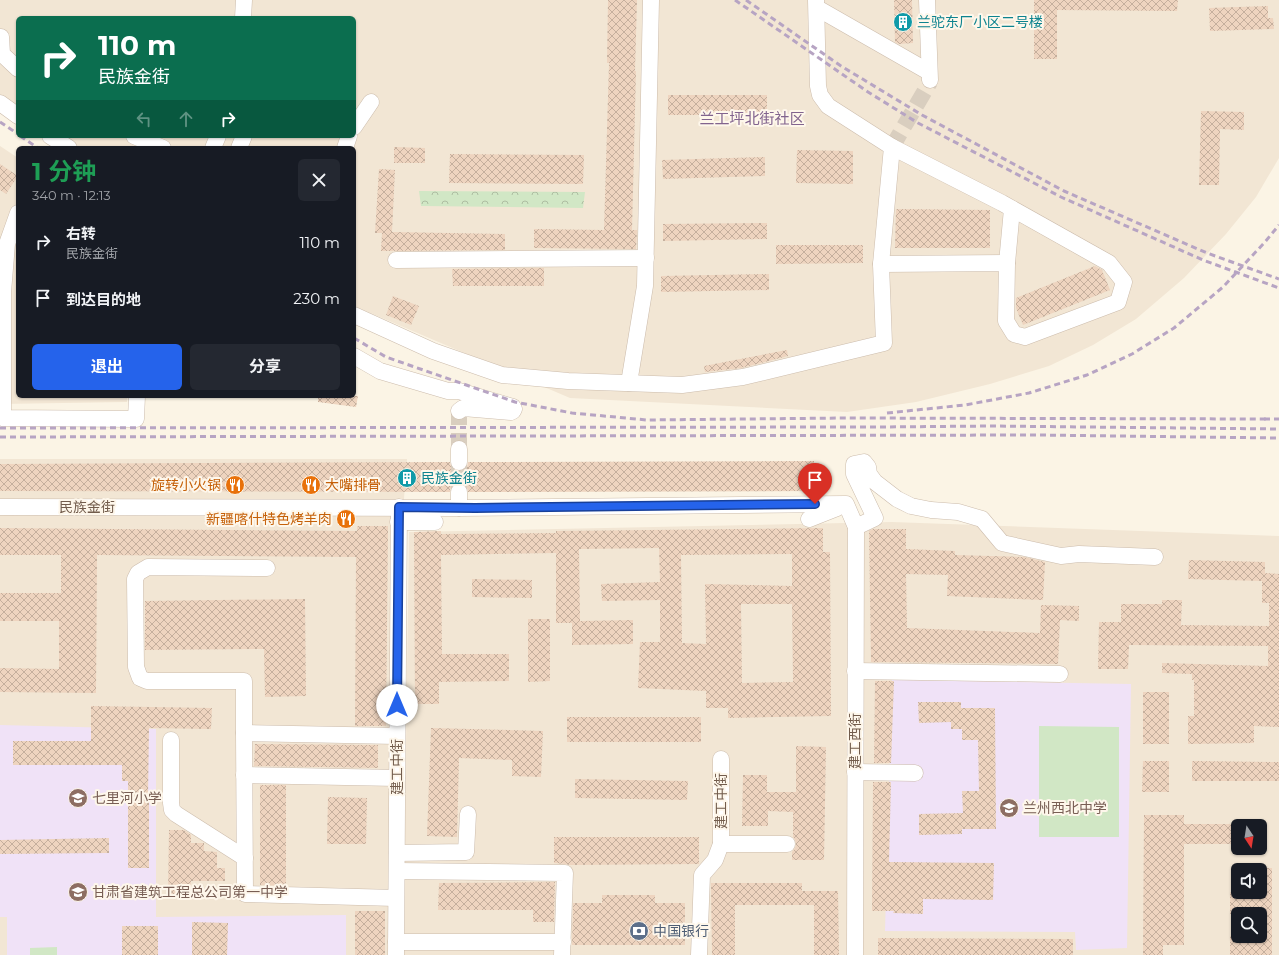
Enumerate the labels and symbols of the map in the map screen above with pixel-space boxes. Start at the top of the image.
building icon: 兰驼东厂小区二号楼 [892,11,914,33]
place label: 兰驼东厂小区二号楼 [917,13,1043,31]
district label: 兰工坪北街社区 [699,109,805,128]
pin [798,463,832,504]
building icon: 民族金街 [396,467,418,489]
place label: 民族金街 [421,469,477,487]
restaurant icon: 旋转小火锅 [224,474,246,496]
restaurant icon: 大嘴排骨 [300,474,322,496]
place label: 旋转小火锅 [151,476,221,494]
place label: 大嘴排骨 [325,476,381,494]
street label: 民族金街 [59,498,115,516]
restaurant icon: 新疆喀什特色烤羊肉 [335,508,357,530]
place label: 新疆喀什特色烤羊肉 [206,510,332,528]
position arrow [376,684,418,726]
street label: 建工西街 [846,713,864,769]
street label: 建工中街 [388,739,406,795]
street label: 建工中街 [712,773,730,829]
school or university icon: 七里河小学 [67,787,89,809]
place label: 七里河小学 [92,789,162,807]
school or university icon: 兰州西北中学 [998,797,1020,819]
place label: 兰州西北中学 [1023,799,1107,817]
north arrow [1231,819,1267,855]
school or university icon: 甘肃省建筑工程总公司第一中学 [67,881,89,903]
place label: 甘肃省建筑工程总公司第一中学 [92,883,288,901]
bank icon: 中国银行 [628,920,650,942]
place label: 中国银行 [653,922,709,940]

